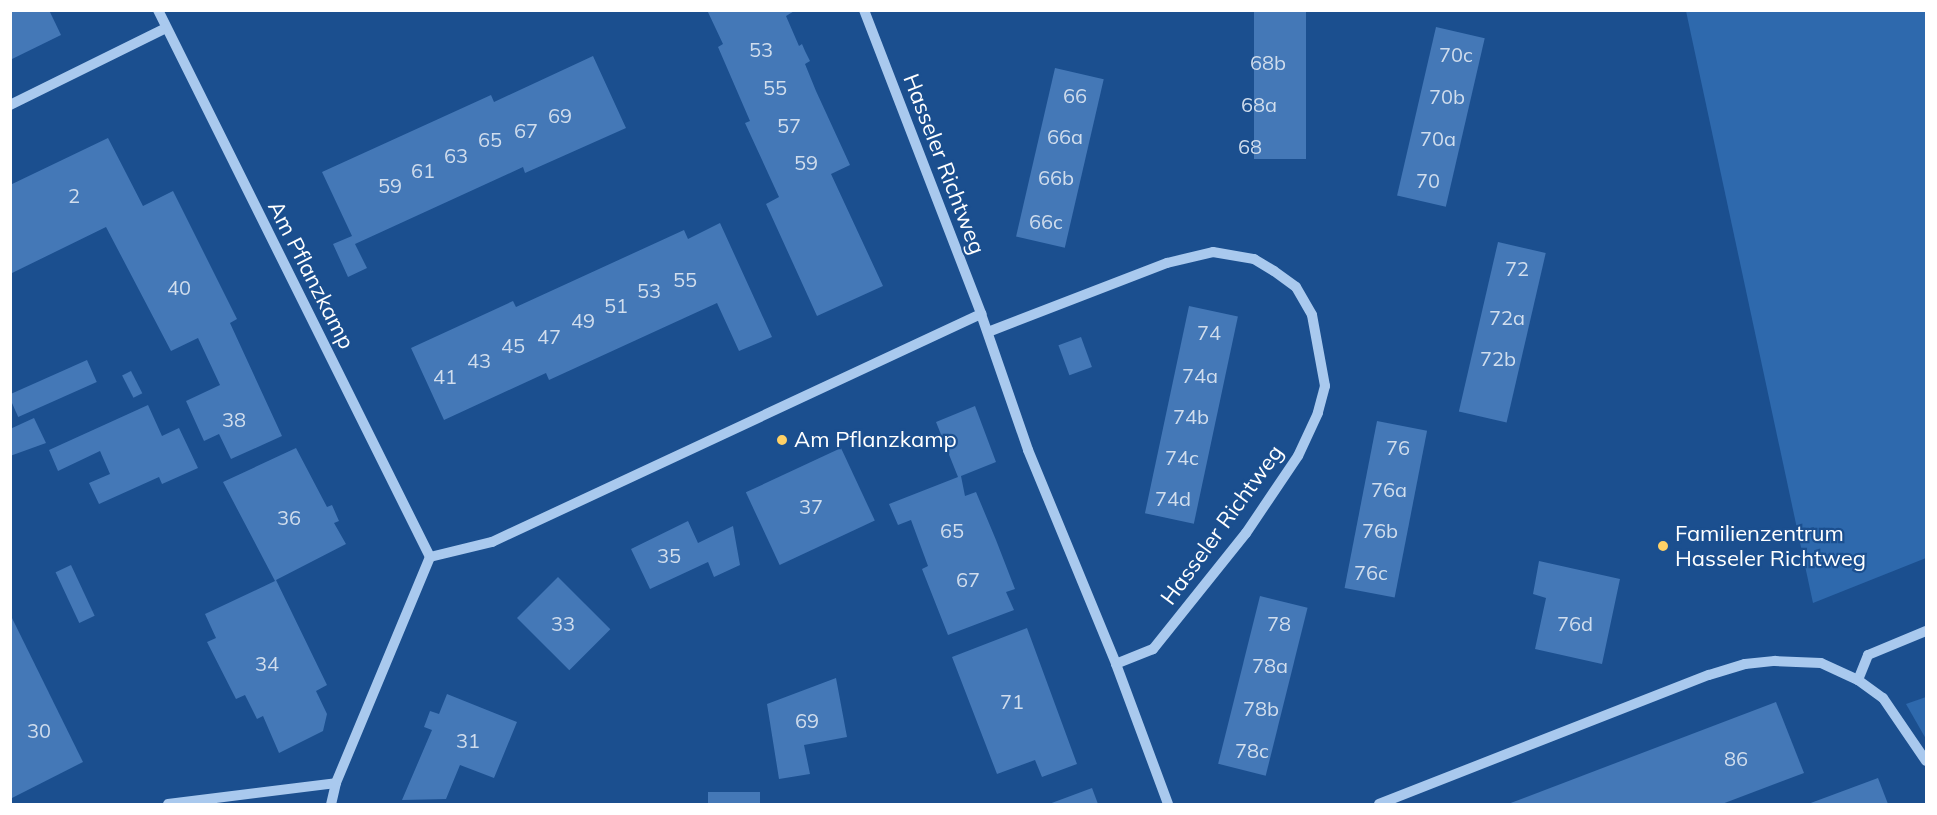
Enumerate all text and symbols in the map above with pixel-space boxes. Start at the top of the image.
house number: 53 [749,37,773,61]
house number: 70c [1439,42,1473,66]
house number: 68b [1250,50,1286,74]
street label: Hasseler Richtweg [897,70,991,258]
house number: 55 [763,75,787,99]
house number: 66 [1063,83,1087,107]
house number: 70b [1429,84,1465,108]
house number: 68a [1241,92,1277,116]
house number: 69 [548,103,572,127]
house number: 57 [777,113,801,137]
house number: 67 [514,118,538,142]
house number: 66a [1047,124,1083,148]
house number: 70a [1420,126,1456,150]
house number: 65 [478,127,502,151]
house number: 68 [1238,134,1262,158]
house number: 63 [444,143,468,167]
house number: 59 [794,150,818,174]
house number: 61 [411,158,435,182]
house number: 66b [1038,165,1074,189]
house number: 70 [1416,168,1440,192]
house number: 59 [378,173,402,197]
house number: 2 [68,183,80,207]
street label: Am Pflanzkamp [262,197,360,353]
house number: 66c [1029,209,1063,233]
house number: 72 [1505,256,1529,280]
house number: 55 [673,267,697,291]
house number: 40 [167,275,191,299]
house number: 53 [637,278,661,302]
house number: 51 [604,293,628,317]
house number: 72a [1489,305,1525,329]
house number: 49 [571,308,595,332]
house number: 74 [1197,320,1221,344]
house number: 47 [537,324,561,348]
house number: 45 [501,333,525,357]
house number: 72b [1480,346,1516,370]
house number: 43 [467,348,491,372]
house number: 74a [1182,363,1218,387]
house number: 41 [433,364,457,388]
house number: 74b [1173,404,1209,428]
house number: 38 [222,407,246,431]
place label: Am Pflanzkamp [794,427,957,453]
marker: Am Pflanzkamp [775,433,789,447]
house number: 76 [1386,435,1410,459]
street label: Hasseler Richtweg [1155,440,1289,610]
house number: 74c [1165,445,1199,469]
house number: 76a [1371,477,1407,501]
house number: 74d [1155,486,1191,510]
house number: 37 [799,494,823,518]
house number: 36 [277,505,301,529]
house number: 65 [940,518,964,542]
house number: 76b [1362,518,1398,542]
place label: Familienzentrum Hasseler Richtweg [1675,520,1866,572]
marker: Familienzentrum Hasseler Richtweg [1656,539,1670,553]
house number: 35 [657,543,681,567]
house number: 76c [1354,560,1388,584]
house number: 67 [956,567,980,591]
house number: 33 [551,611,575,635]
house number: 78 [1267,611,1291,635]
house number: 76d [1557,611,1593,635]
house number: 34 [255,651,279,675]
house number: 78a [1252,653,1288,677]
house number: 71 [1000,689,1024,713]
house number: 78b [1243,696,1279,720]
house number: 69 [795,708,819,732]
house number: 30 [27,718,51,742]
house number: 31 [456,728,480,752]
house number: 78c [1235,738,1269,762]
house number: 86 [1724,746,1748,770]

